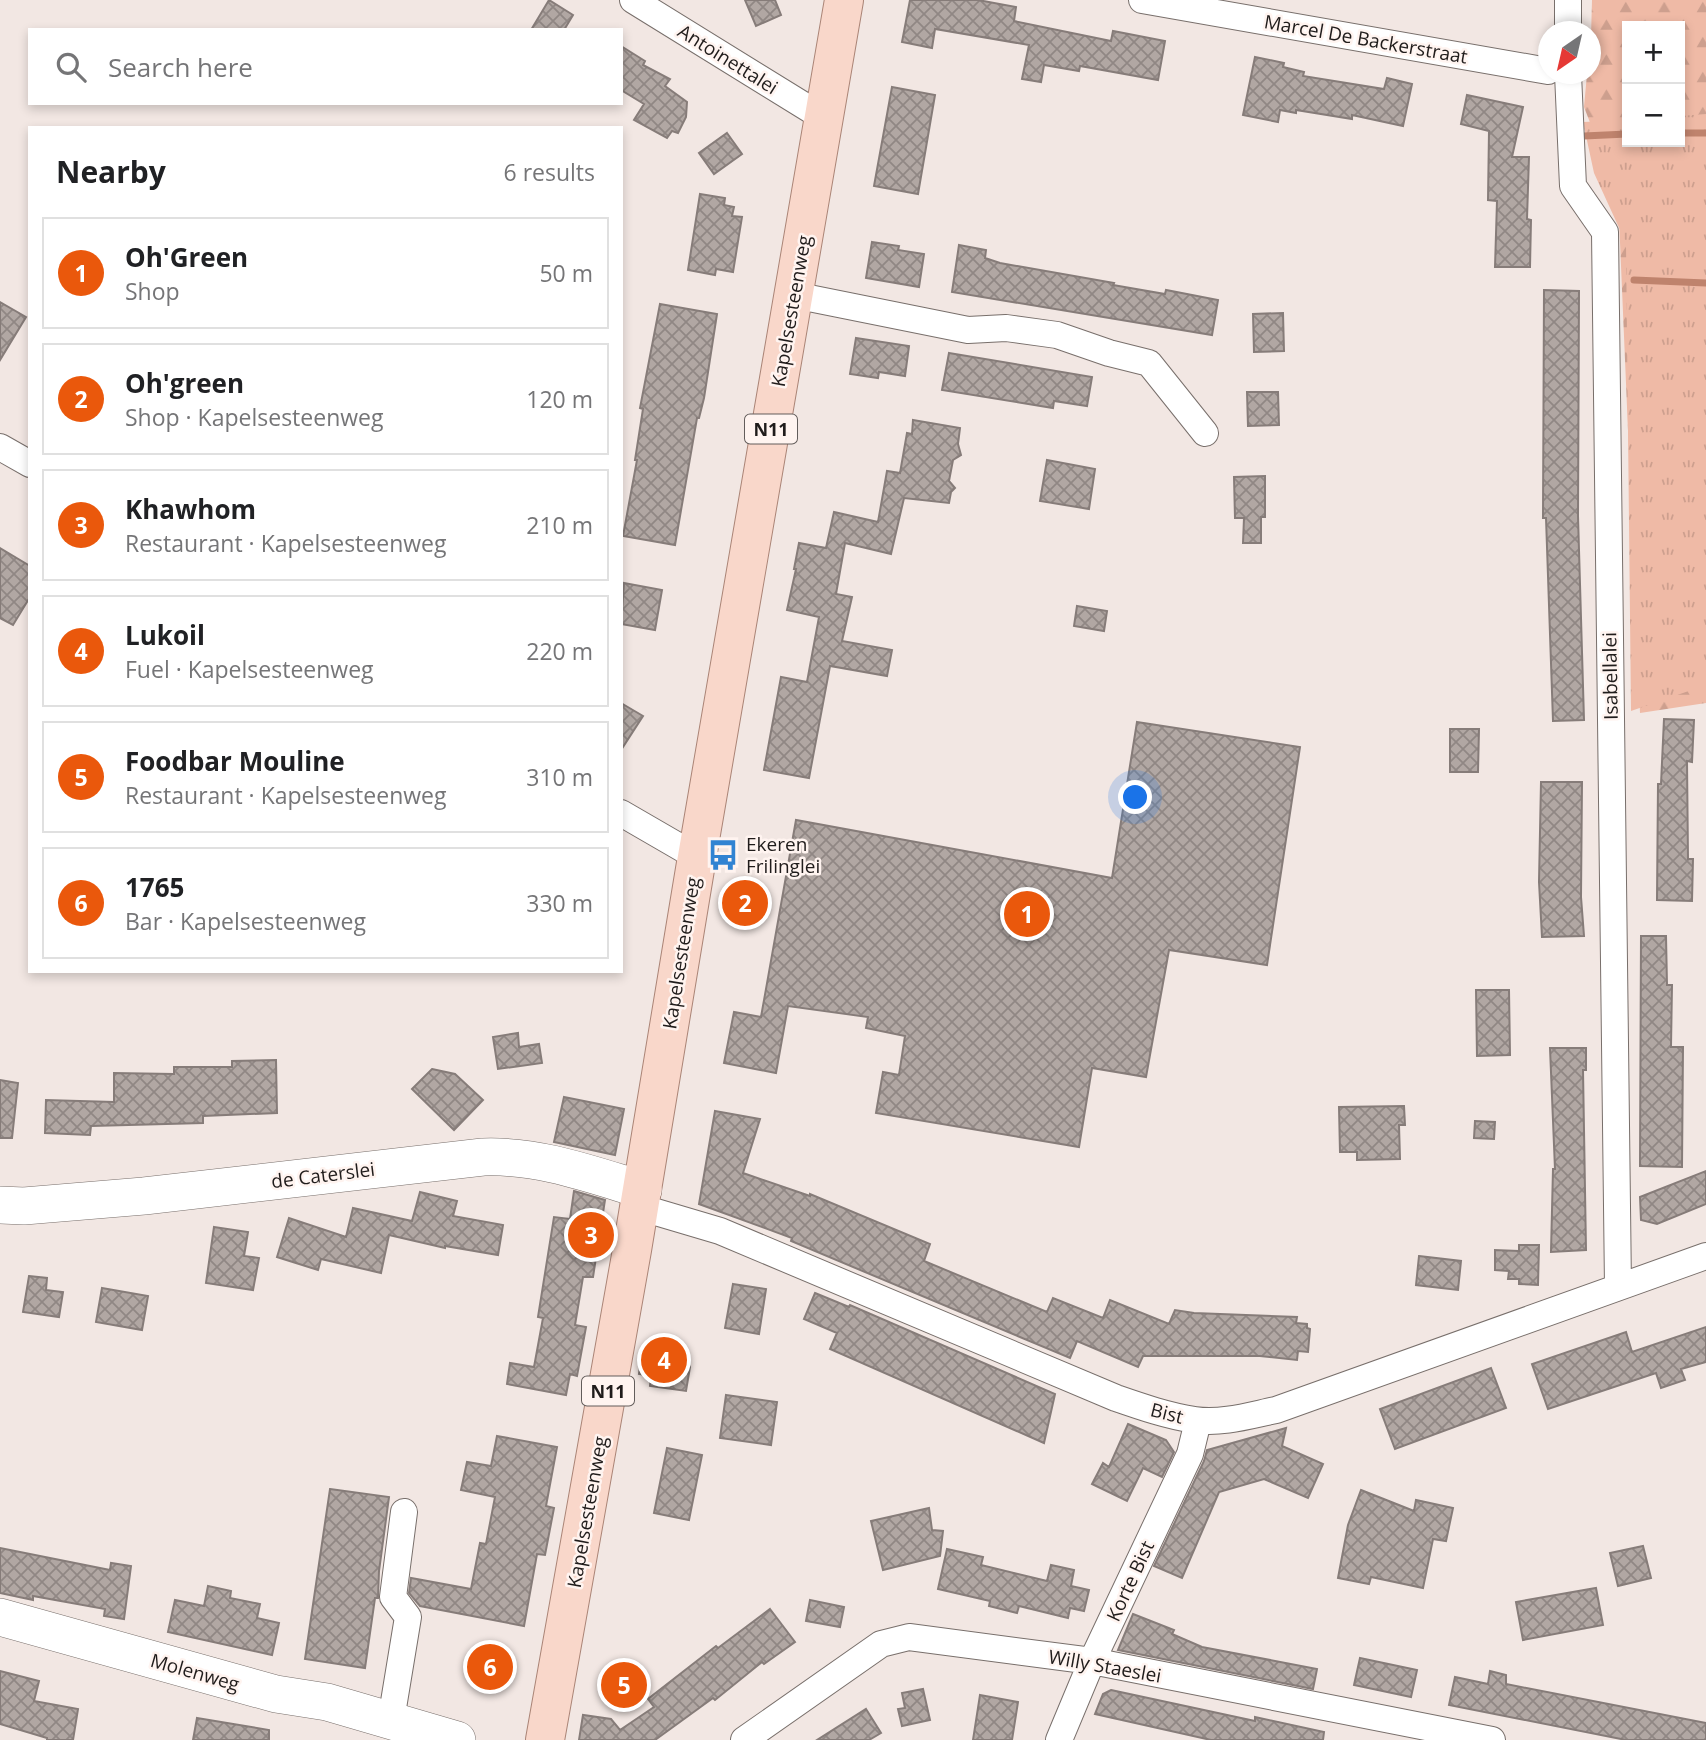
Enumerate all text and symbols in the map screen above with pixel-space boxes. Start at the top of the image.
street label: Marcel De Backerstraat [1262,8,1470,70]
street label: Antoinettalei [673,18,783,100]
north arrow [1538,21,1601,84]
map controls [1622,21,1685,147]
button: + [1622,21,1685,84]
search box [28,28,623,105]
icon: search [52,48,90,86]
text: Search here [108,49,253,85]
button: − [1622,84,1685,147]
text: Nearby [56,151,166,192]
text: 6 results [504,156,595,188]
street label: Kapelsesteenweg [765,233,817,389]
text: Oh'Green [125,239,248,275]
text: 1 [74,257,88,289]
text: 50 m [539,257,593,289]
text: Shop [125,275,180,307]
text: Oh'green [125,365,244,401]
text: 2 [74,383,88,415]
text: 120 m [526,383,593,415]
text: Shop · Kapelsesteenweg [125,401,383,433]
road number: N11 [745,414,797,444]
text: Khawhom [125,491,256,527]
text: 3 [74,509,88,541]
text: 210 m [526,509,593,541]
text: Restaurant · Kapelsesteenweg [125,527,446,559]
text: Lukoil [125,617,205,653]
street label: Isabellalei [1596,632,1624,720]
text: 4 [74,635,88,667]
text: 220 m [526,635,593,667]
text: Fuel · Kapelsesteenweg [125,653,374,685]
text: Foodbar Mouline [125,743,345,779]
text: 5 [74,761,88,793]
text: 310 m [526,761,593,793]
text: Restaurant · Kapelsesteenweg [125,779,446,811]
your location [1118,780,1152,814]
place label: Ekeren Frilinglei [746,831,820,879]
bus stop icon: Ekeren Frilinglei [706,838,740,872]
text: 1765 [125,869,184,905]
street label: Kapelsesteenweg [656,875,706,1031]
pin: 2 [722,877,768,929]
text: 6 [74,887,88,919]
text: 330 m [526,887,593,919]
pin: 1 [1004,888,1050,940]
text: Bar · Kapelsesteenweg [125,905,366,937]
street label: de Caterslei [270,1156,376,1194]
pin: 3 [568,1209,614,1261]
pin: 4 [641,1334,687,1386]
road number: N11 [582,1376,634,1406]
street label: Bist [1148,1396,1186,1430]
street label: Kapelsesteenweg [561,1434,613,1590]
street label: Korte Bist [1100,1536,1160,1626]
pin: 6 [467,1641,513,1693]
street label: Willy Staeslei [1047,1643,1163,1689]
street label: Molenweg [148,1647,242,1697]
pin: 5 [601,1659,647,1711]

